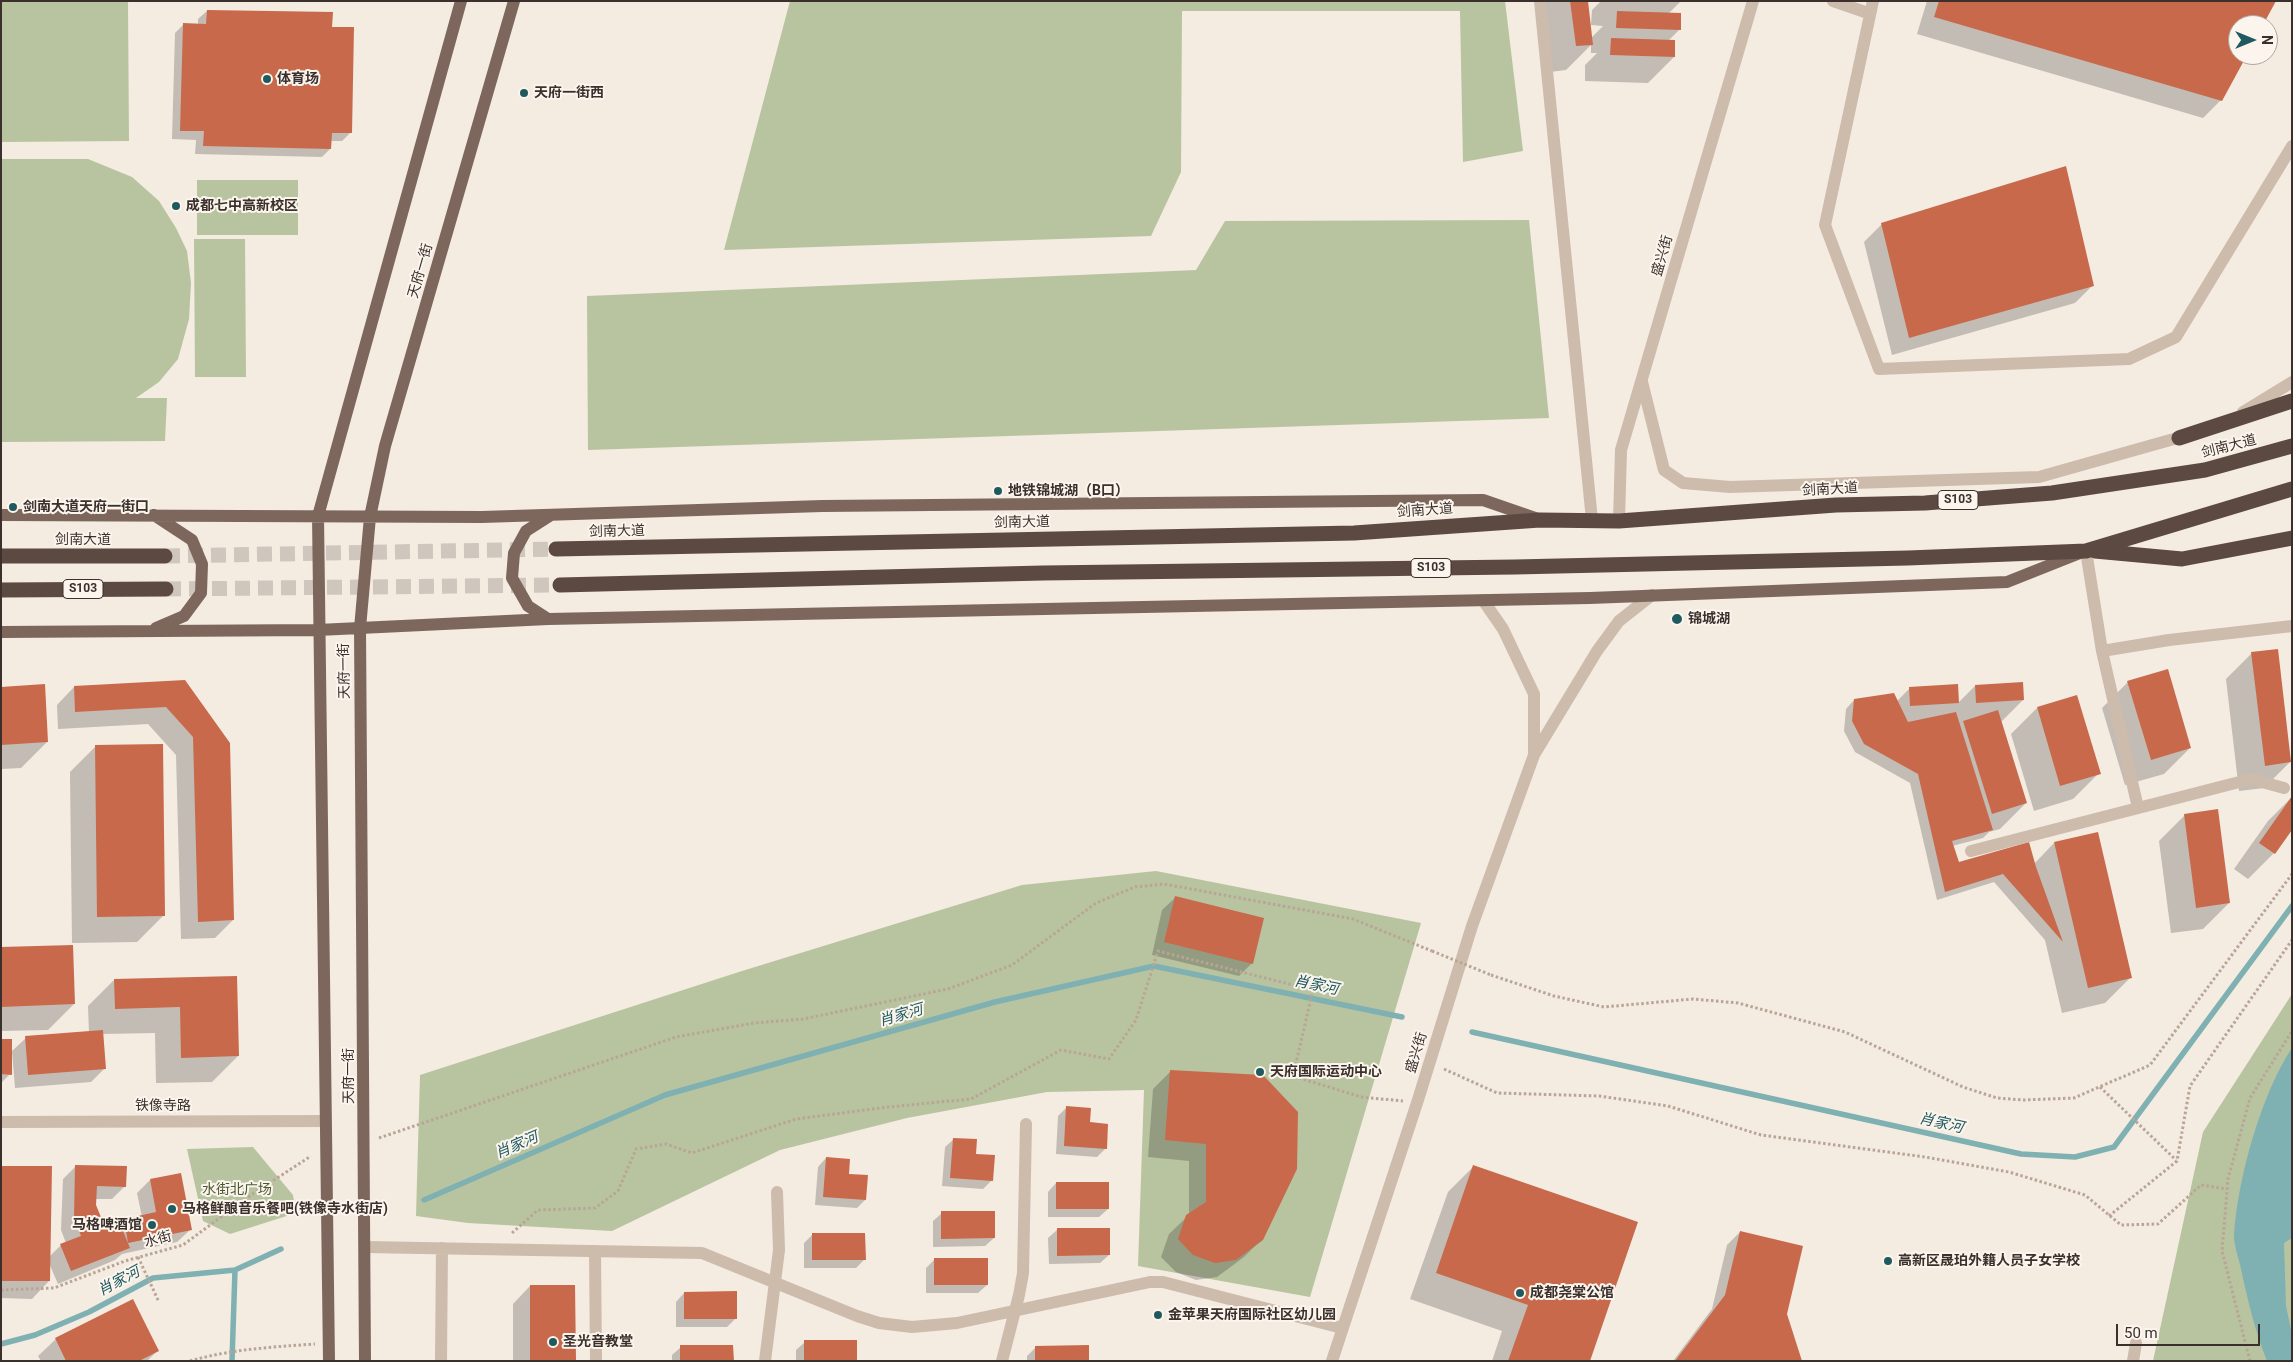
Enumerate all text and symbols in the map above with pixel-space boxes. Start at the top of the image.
north arrow [2228,15,2278,65]
text: N [2259,35,2275,45]
place label: 体育场 [277,71,319,87]
marker: 体育场 [261,73,273,85]
place label: 天府一街西 [534,85,604,101]
marker: 天府一街西 [518,87,530,99]
place label: 成都七中高新校区 [186,198,298,214]
marker: 成都七中高新校区 [170,200,182,212]
street label: 盛兴街 [1649,233,1677,279]
street label: 天府一街 [405,242,437,300]
street label: 剑南大道 [2200,432,2258,462]
street label: 剑南大道 [1802,480,1858,500]
place label: 地铁锦城湖（B口） [1008,483,1129,499]
marker: 地铁锦城湖（B口） [992,485,1004,497]
road number: S103 [1938,490,1978,510]
place label: 剑南大道天府一街口 [23,499,149,515]
marker: 剑南大道天府一街口 [7,501,19,513]
street label: 剑南大道 [1396,501,1454,521]
street label: 剑南大道 [994,514,1050,532]
street label: 剑南大道 [589,523,645,541]
street label: 剑南大道 [55,532,111,548]
road number: S103 [1411,558,1451,578]
road number: S103 [63,580,103,598]
place label: 锦城湖 [1688,611,1730,627]
marker: 锦城湖 [1670,612,1684,626]
street label: 天府一街 [336,643,354,699]
water label: 肖家河 [1292,973,1340,999]
water label: 肖家河 [877,1001,925,1031]
street label: 盛兴街 [1403,1030,1431,1076]
street label: 天府一街 [341,1048,357,1104]
place label: 天府国际运动中心 [1270,1064,1382,1080]
marker: 天府国际运动中心 [1254,1066,1266,1078]
street label: 铁像寺路 [135,1098,191,1114]
water label: 肖家河 [1917,1110,1965,1138]
water label: 肖家河 [493,1129,541,1163]
park label: 水街北广场 [202,1182,272,1198]
place label: 马格鲜酿音乐餐吧(铁像寺水街店) [182,1201,388,1217]
marker: 马格鲜酿音乐餐吧(铁像寺水街店) [166,1203,178,1215]
place label: 马格啤酒馆 [72,1217,142,1233]
marker: 马格啤酒馆 [146,1219,158,1231]
street label: 水街 [142,1228,174,1252]
place label: 高新区晟珀外籍人员子女学校 [1898,1253,2080,1269]
marker: 高新区晟珀外籍人员子女学校 [1882,1255,1894,1267]
water label: 肖家河 [95,1263,143,1301]
place label: 成都尧棠公馆 [1530,1285,1614,1301]
marker: 成都尧棠公馆 [1514,1287,1526,1299]
place label: 金苹果天府国际社区幼儿园 [1168,1307,1336,1323]
marker: 金苹果天府国际社区幼儿园 [1152,1309,1164,1321]
scale bar [2118,1314,2262,1346]
text: 50 m [2124,1324,2158,1342]
place label: 圣光音教堂 [563,1334,633,1350]
marker: 圣光音教堂 [547,1336,559,1348]

